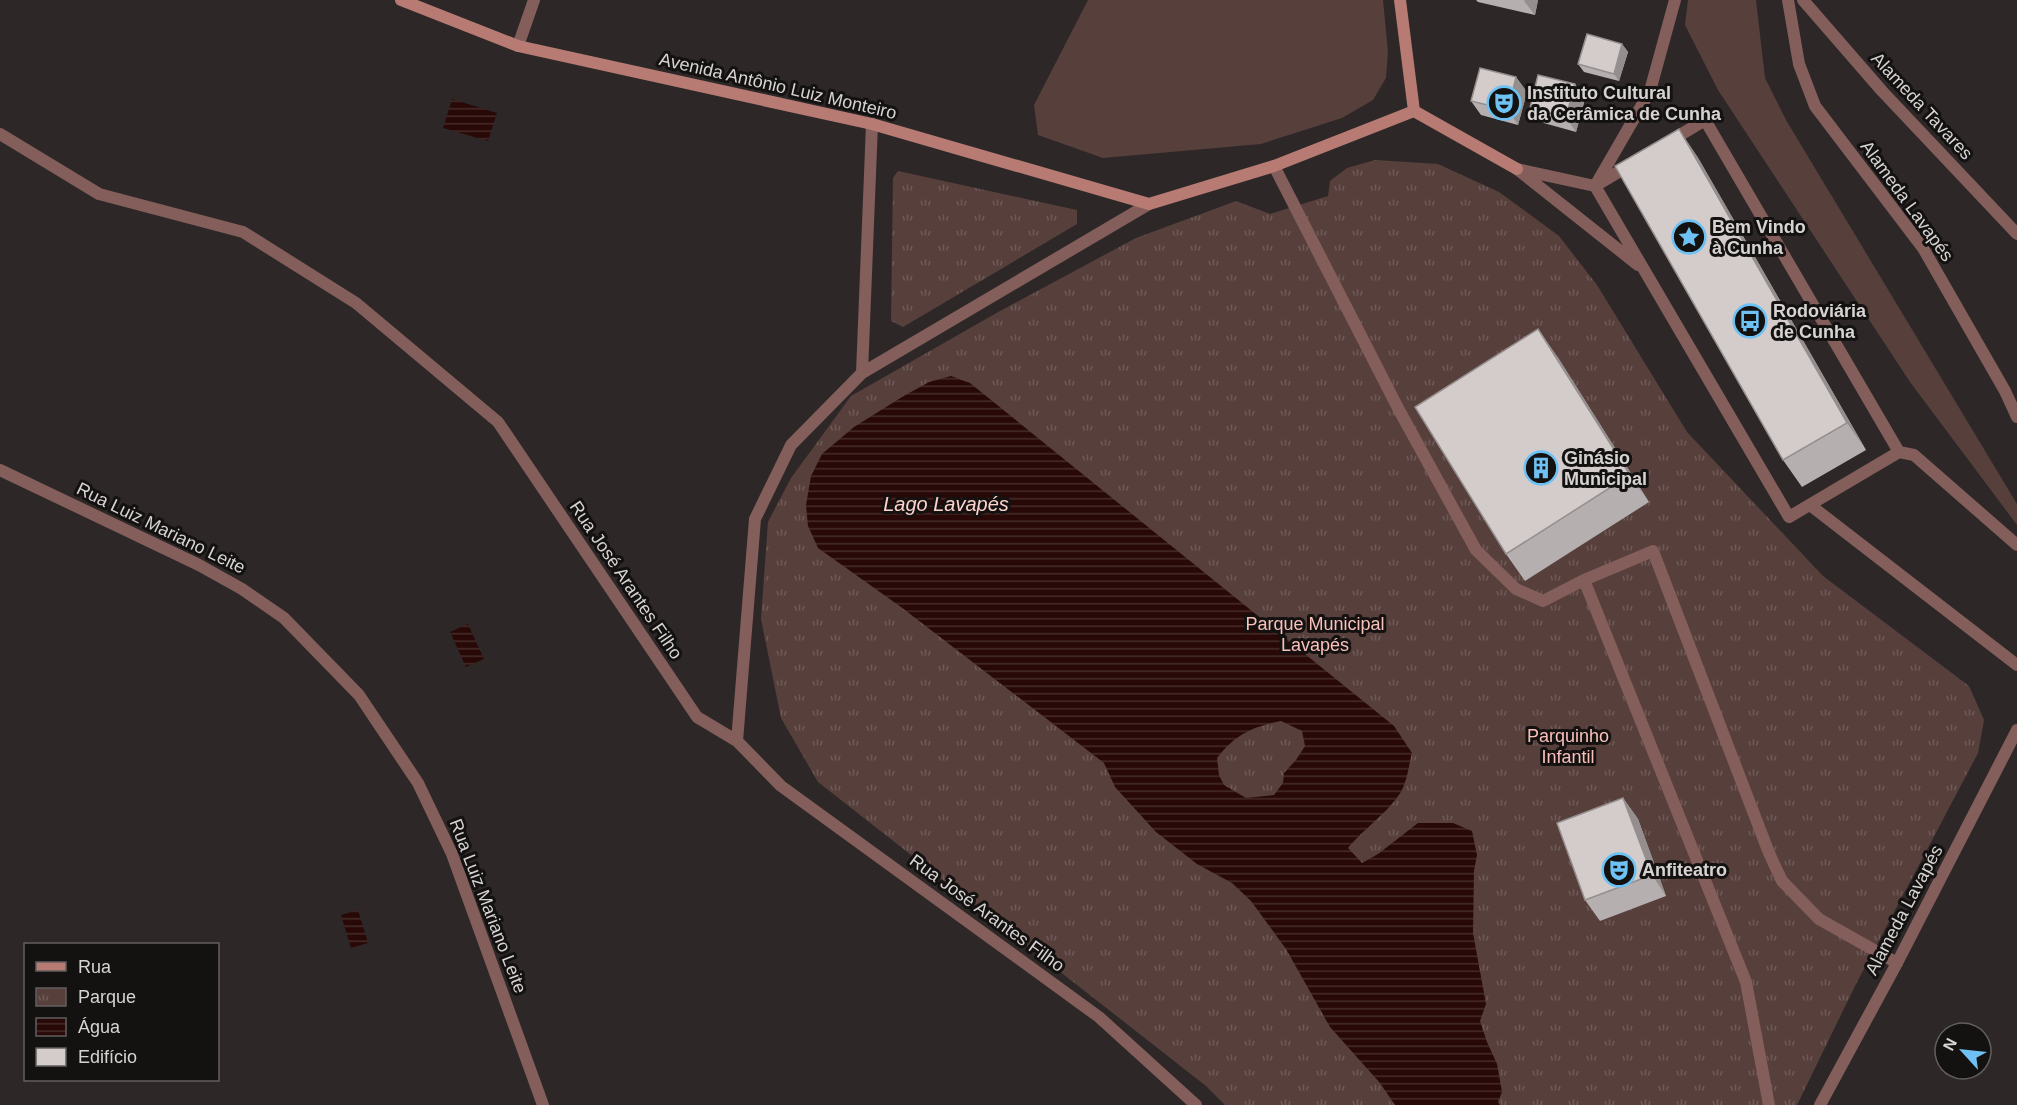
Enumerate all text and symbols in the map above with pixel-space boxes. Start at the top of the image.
street label: Alameda Tavares [1867,48,1977,164]
street label: Avenida Antônio Luiz Monteiro [657,49,899,123]
place label: Instituto Cultural da Cerâmica de Cunha [1527,83,1722,124]
theatre icon: Instituto Cultural da Cerâmica de Cunha [1486,85,1522,121]
street label: Alameda Lavapés [1857,137,1957,265]
place label: Bem Vindo à Cunha [1712,217,1806,258]
place icon: Bem Vindo à Cunha [1671,219,1707,255]
place label: Rodoviária de Cunha [1773,301,1867,342]
bus stop icon: Rodoviária de Cunha [1732,303,1768,339]
place label: Ginásio Municipal [1564,448,1647,489]
building icon: Ginásio Municipal [1523,450,1559,486]
street label: Rua Luiz Mariano Leite [73,478,249,578]
water label: Lago Lavapés [883,493,1009,515]
street label: Rua José Arantes Filho [566,497,686,663]
park label: Parque Municipal Lavapés [1245,614,1385,655]
park label: Parquinho Infantil [1527,726,1609,767]
street label: Rua Luiz Mariano Leite [445,816,531,996]
street label: Alameda Lavapés [1861,842,1947,978]
street label: Rua José Arantes Filho [906,850,1068,976]
theatre icon: Anfiteatro [1601,852,1637,888]
place label: Anfiteatro [1642,860,1727,880]
legend [24,943,219,1081]
text: Rua [78,957,112,977]
text: Parque [78,987,136,1007]
text: Água [78,1017,121,1037]
north arrow [1933,1021,1993,1081]
text: N [1940,1035,1960,1053]
text: Edifício [78,1047,137,1067]

